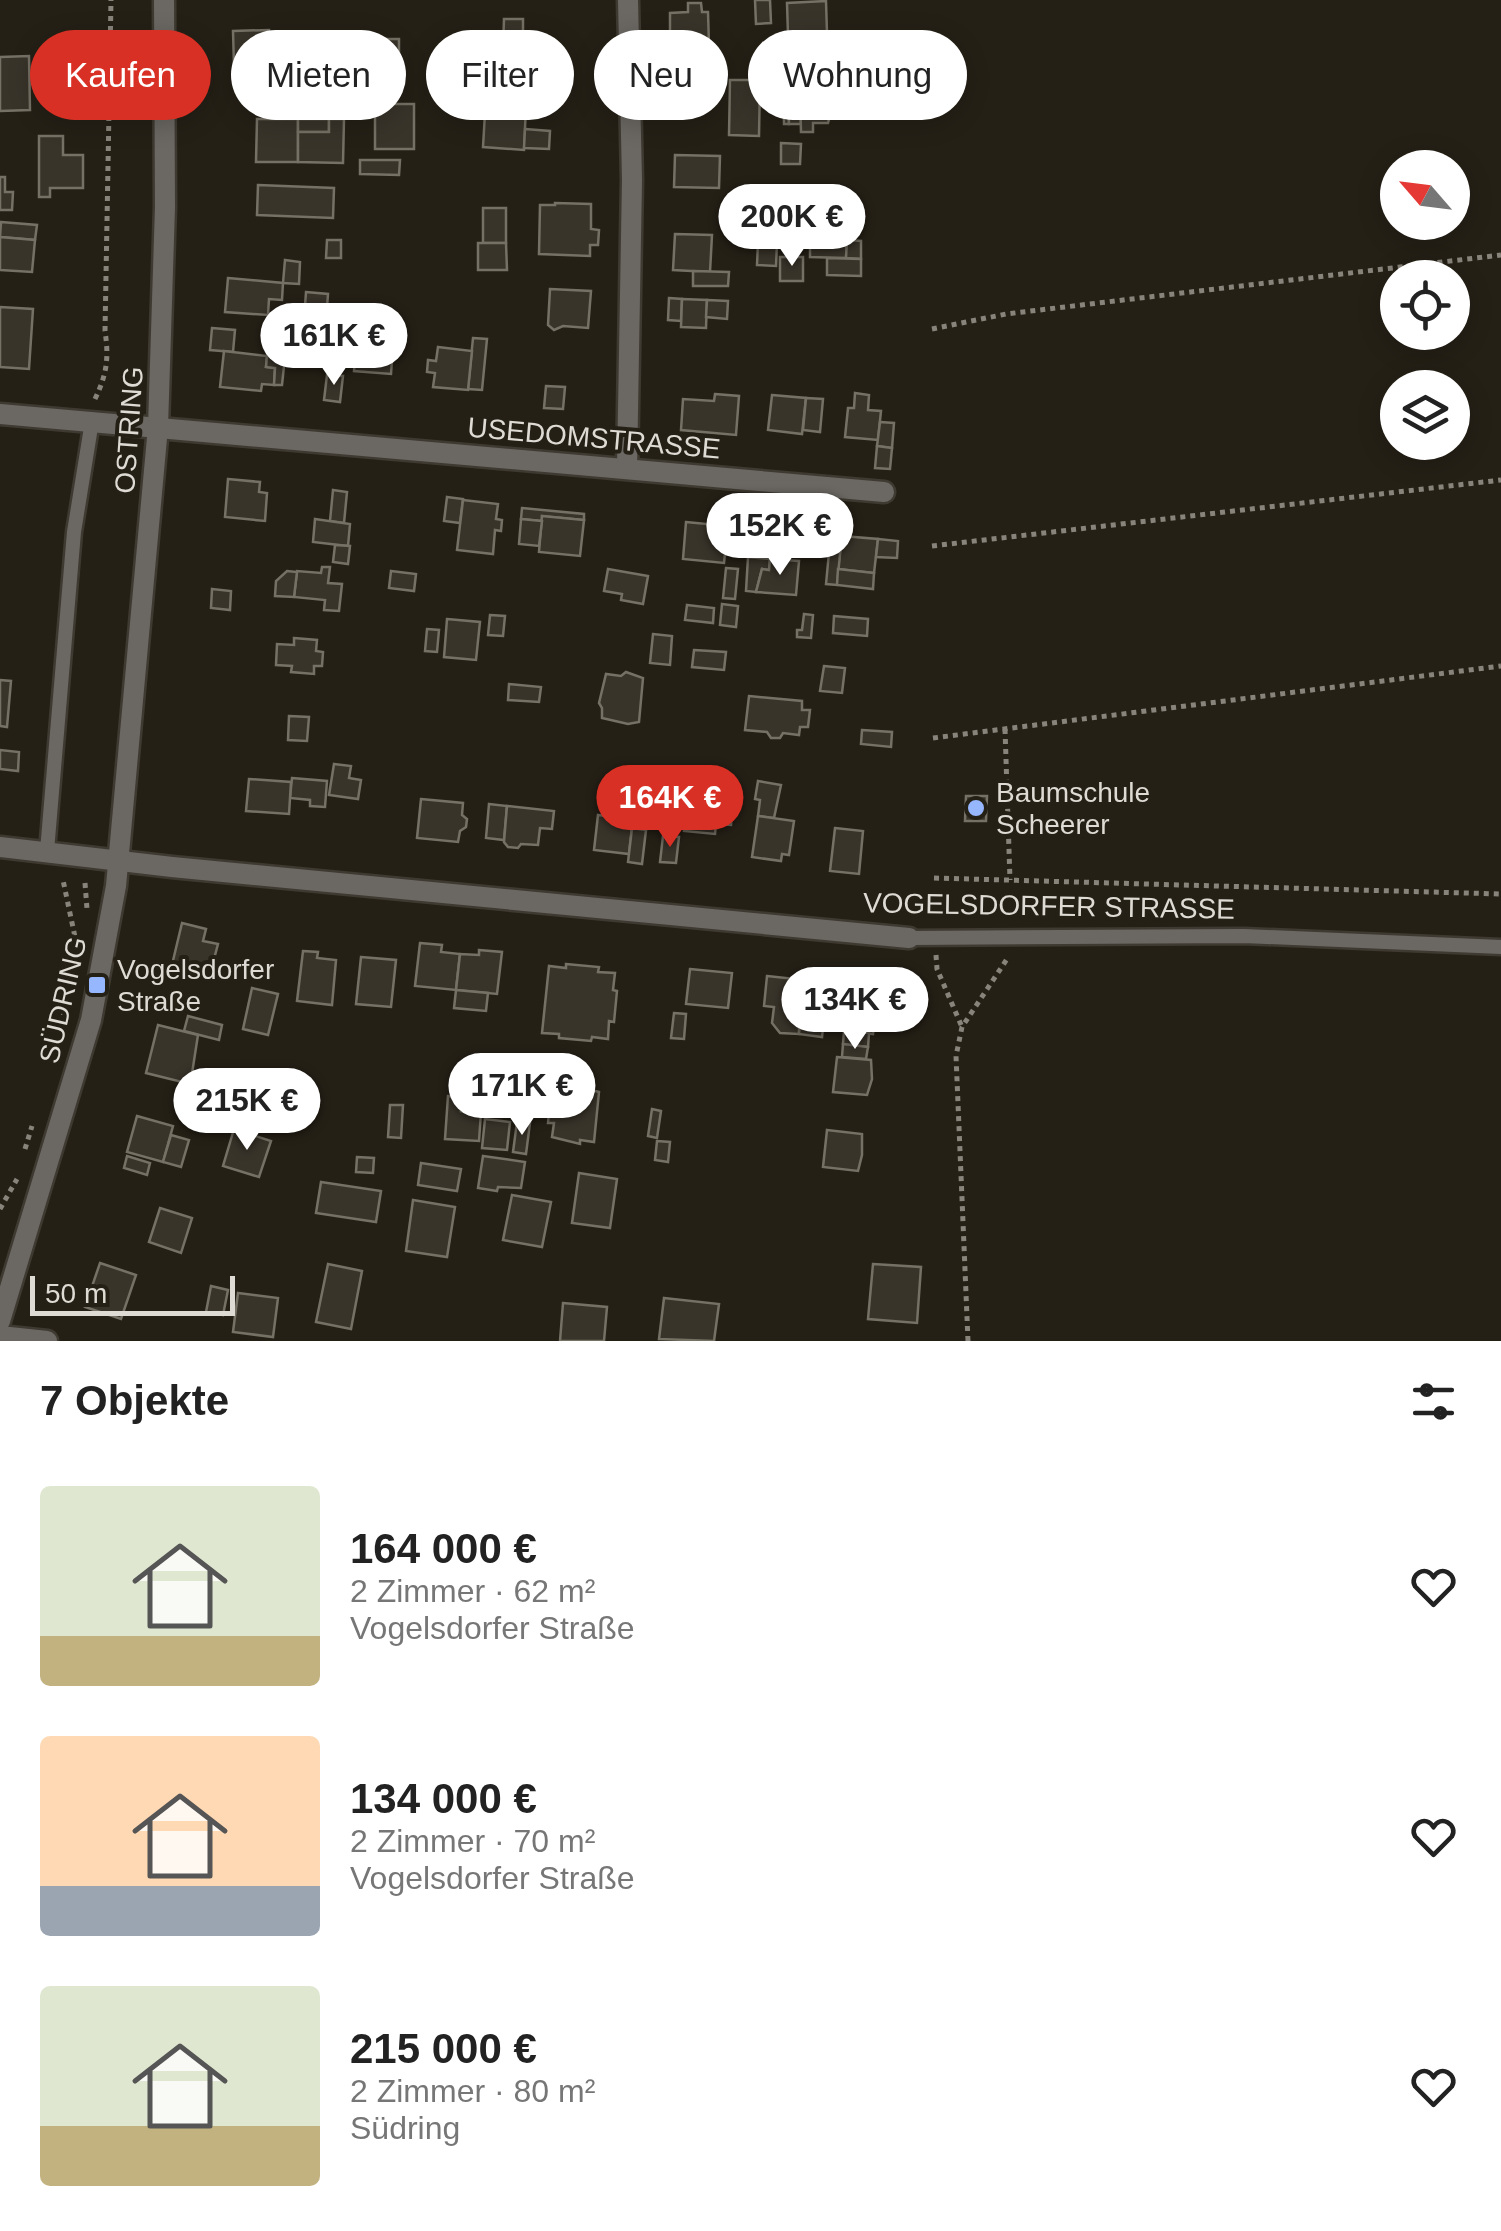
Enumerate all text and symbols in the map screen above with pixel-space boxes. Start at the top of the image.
chip: Kaufen [30,30,211,120]
chip: Mieten [231,30,406,120]
chip: Filter [426,30,574,120]
chip: Neu [594,30,728,120]
chip: Wohnung [748,30,967,120]
north arrow [1380,150,1470,240]
map controls [1380,150,1470,460]
pin: 200K € [711,184,873,269]
text: 200K € [740,198,844,234]
button: locate [1380,260,1470,350]
pin: 161K € [253,303,415,388]
text: 161K € [282,317,386,353]
street label: OSTRING [109,365,149,495]
button: layers [1380,370,1470,460]
street label: USEDOMSTRASSE [466,412,722,464]
pin: 152K € [699,493,861,578]
text: 152K € [728,507,832,543]
pin: 164K € [589,765,751,850]
place label: Baumschule Scheerer [996,777,1150,840]
text: 164K € [618,779,722,815]
marker: Baumschule Scheerer [965,797,987,819]
street label: VOGELSDORFER STRASSE [863,887,1235,925]
street label: SÜDRING [33,934,93,1066]
place label: Vogelsdorfer Straße [117,954,274,1017]
pin: 134K € [774,967,936,1052]
marker: Vogelsdorfer Straße [86,974,108,996]
text: 134K € [803,981,907,1017]
pin: 171K € [441,1053,603,1138]
text: 171K € [470,1067,574,1103]
pin: 215K € [166,1068,328,1153]
text: 215K € [195,1082,299,1118]
scale bar [30,1271,235,1316]
text: 50 m [45,1278,107,1309]
icon: filters [1406,1374,1461,1429]
text: 7 Objekte [40,1377,229,1424]
text: 164 000 € [350,1525,537,1572]
icon: home [120,1526,240,1646]
icon: heart [1406,1559,1461,1614]
text: 2 Zimmer · 62 m² [350,1573,595,1609]
text: Vogelsdorfer Straße [350,1610,635,1646]
text: 134 000 € [350,1775,537,1822]
icon: home [120,1776,240,1896]
icon: heart [1406,1809,1461,1864]
text: 2 Zimmer · 70 m² [350,1823,595,1859]
text: Vogelsdorfer Straße [350,1860,635,1896]
text: 215 000 € [350,2025,537,2072]
icon: home [120,2026,240,2146]
icon: heart [1406,2059,1461,2114]
text: 2 Zimmer · 80 m² [350,2073,595,2109]
text: Südring [350,2110,460,2146]

